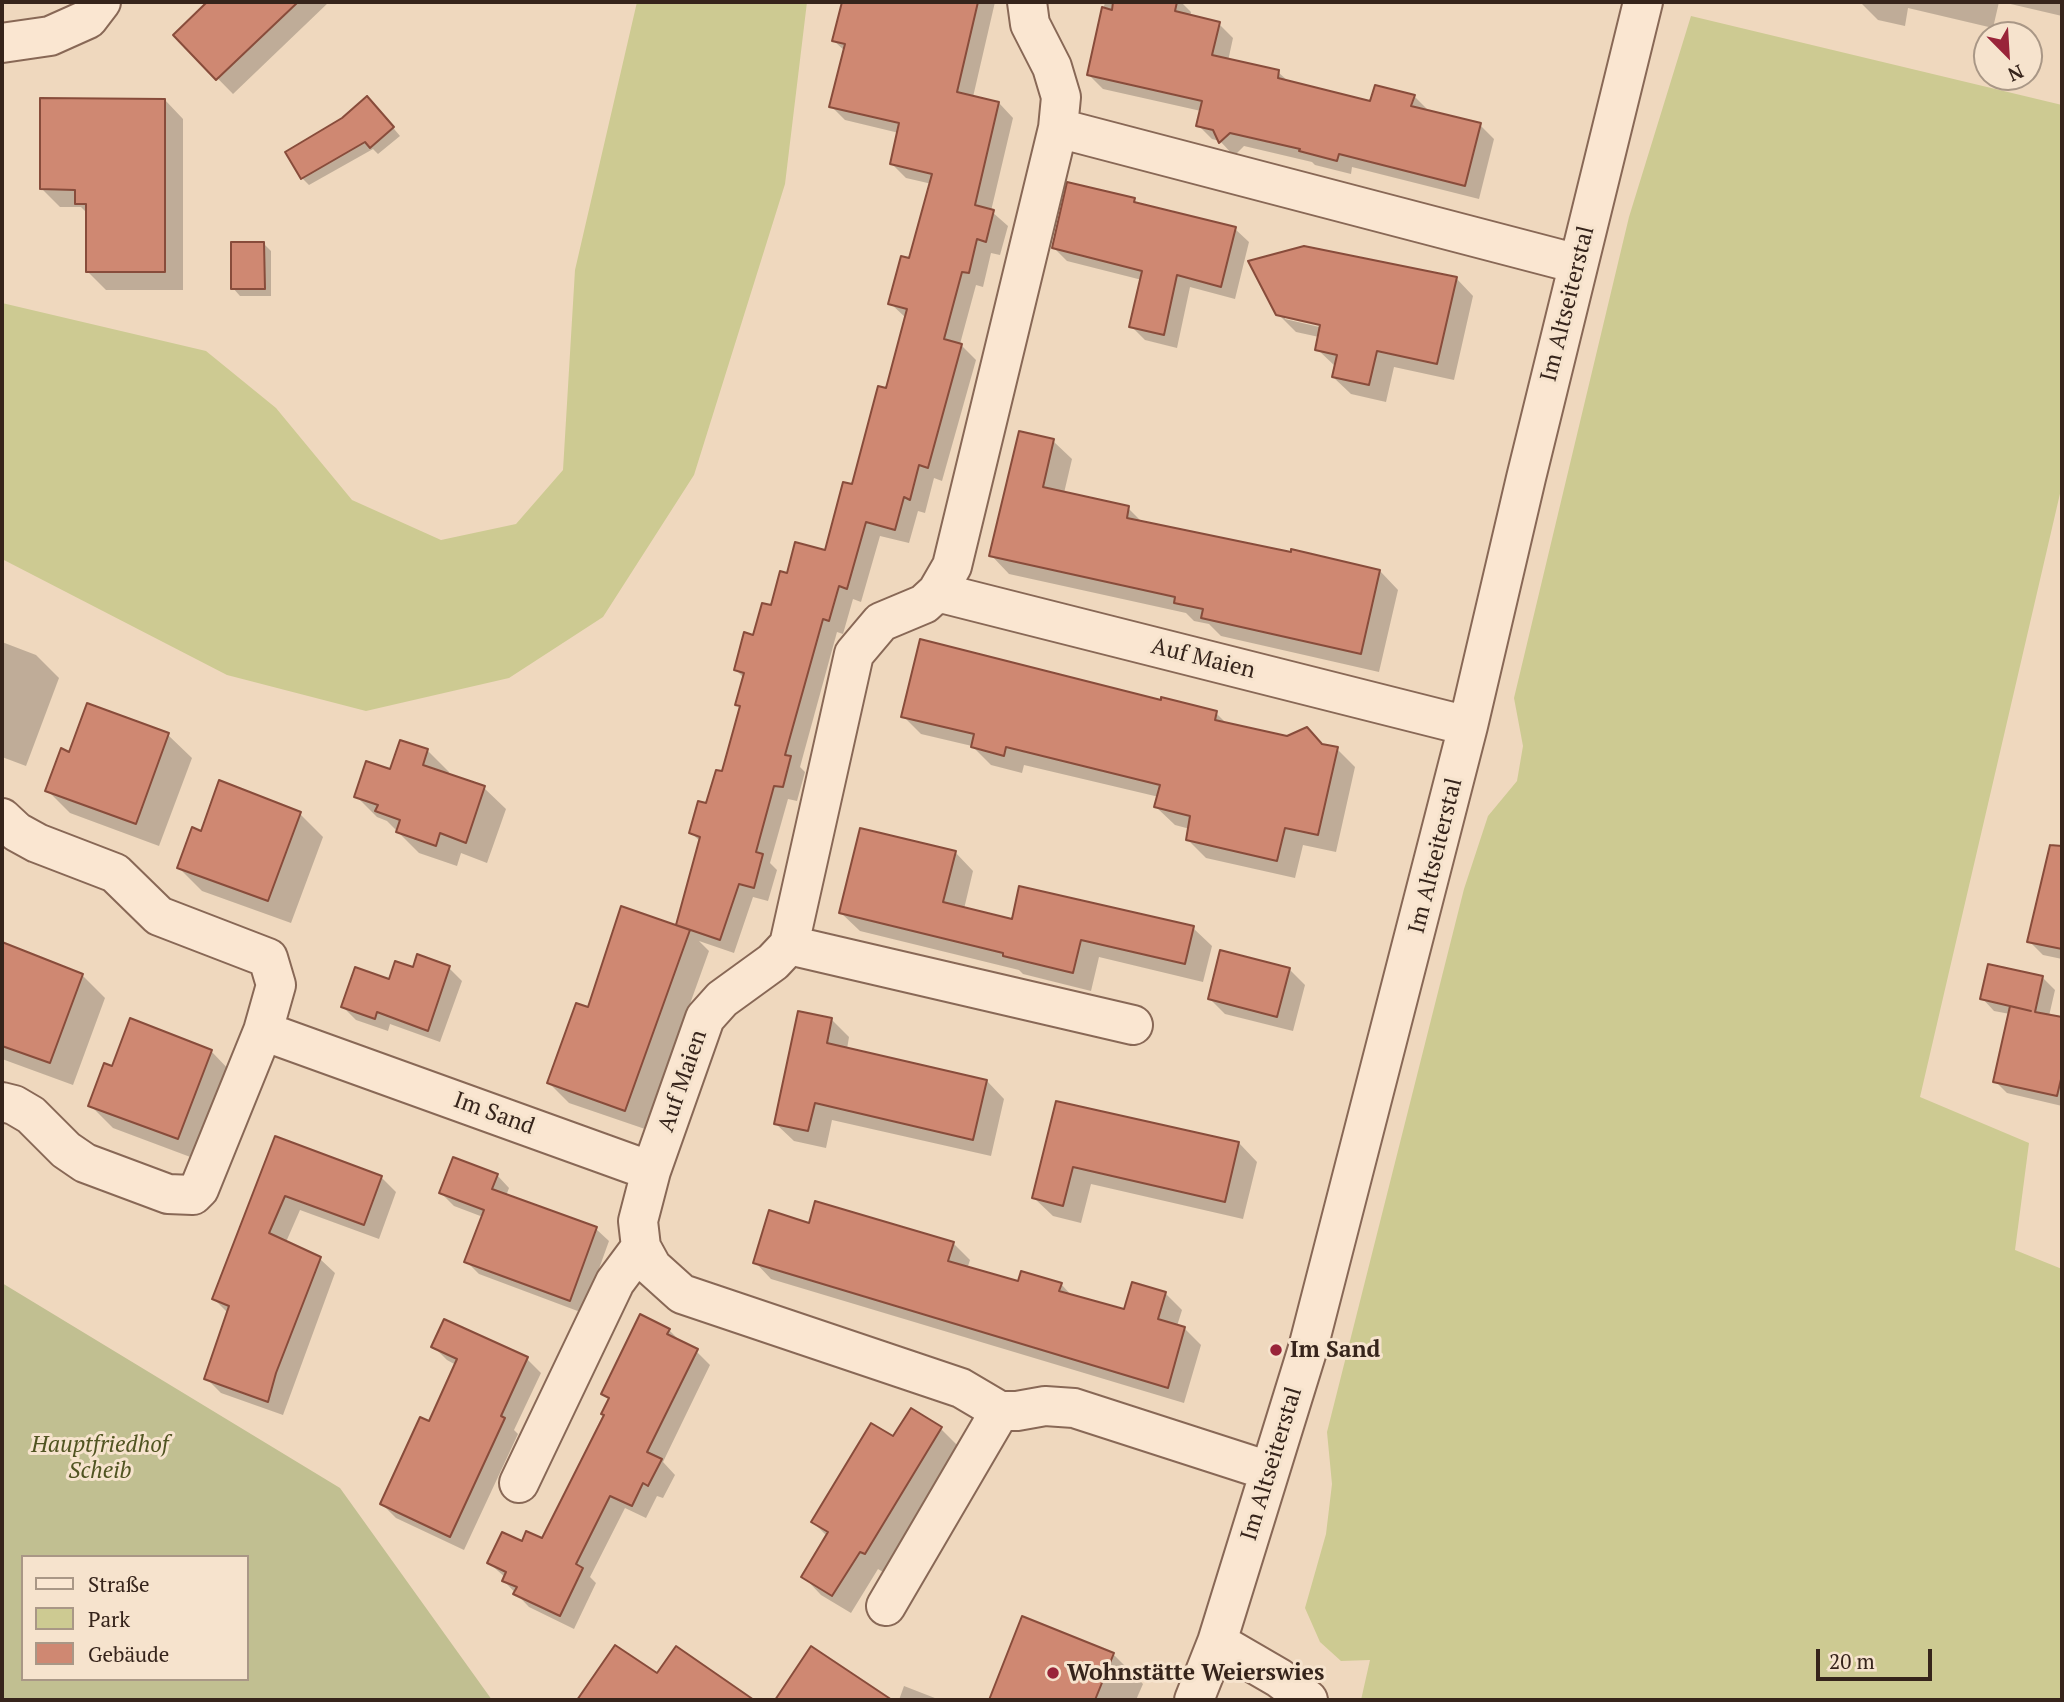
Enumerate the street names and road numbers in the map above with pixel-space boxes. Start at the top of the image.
street label: Im Altseiterstal [1535,223,1601,385]
street label: Auf Maien [1148,633,1258,685]
street label: Im Altseiterstal [1403,775,1469,937]
street label: Auf Maien [653,1026,713,1136]
street label: Im Sand [450,1087,538,1141]
street label: Im Altseiterstal [1236,1384,1308,1544]

